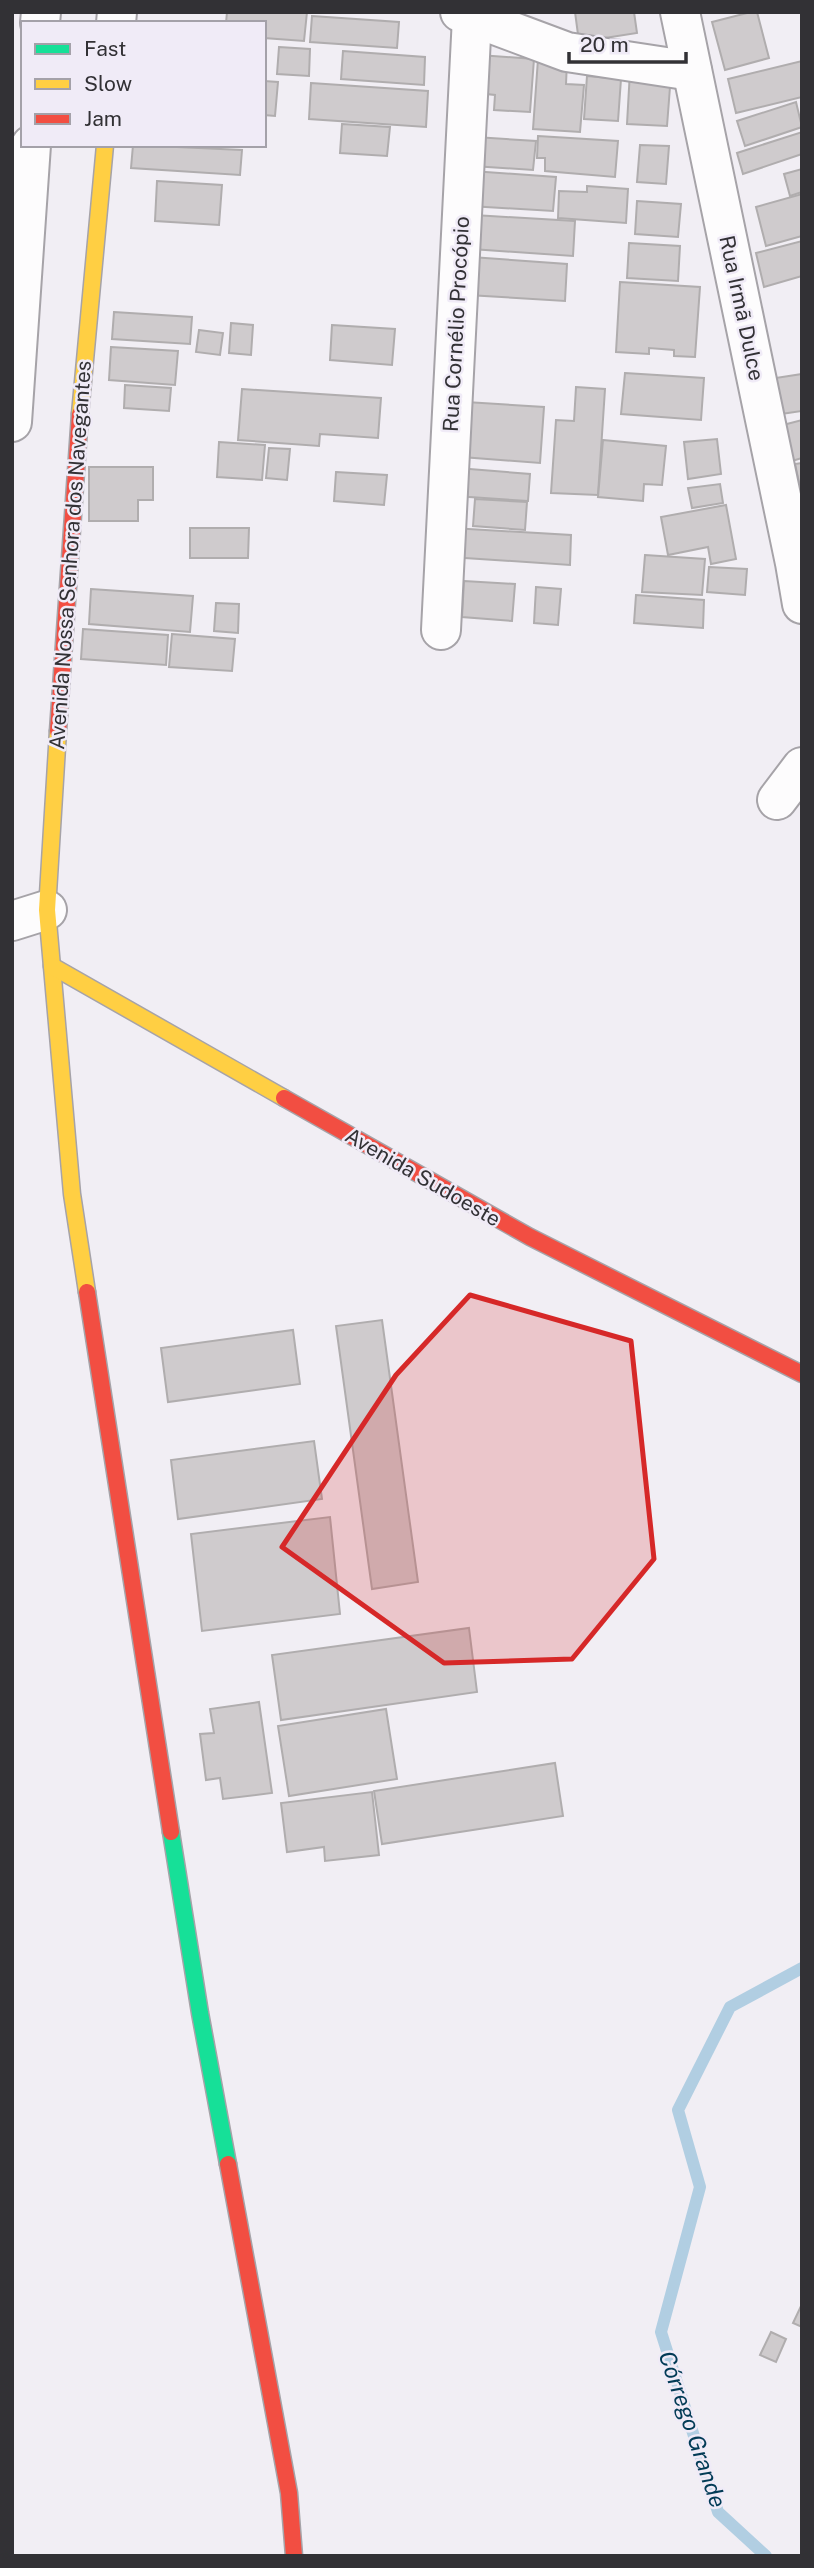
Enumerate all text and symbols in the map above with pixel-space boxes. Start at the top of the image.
legend [21,21,266,147]
scale bar [569,21,686,65]
text: 20 m [580,32,629,57]
text: Fast [84,36,126,61]
text: Slow [84,71,132,96]
text: Jam [84,106,122,131]
street label: Rua Cornélio Procópio [438,216,474,432]
street label: Rua Irmã Dulce [714,233,770,383]
street label: Avenida Nossa Senhora dos Navegantes [44,360,96,750]
street label: Avenida Sudoeste [341,1122,505,1232]
water label: Córrego Grande [654,2347,732,2511]

